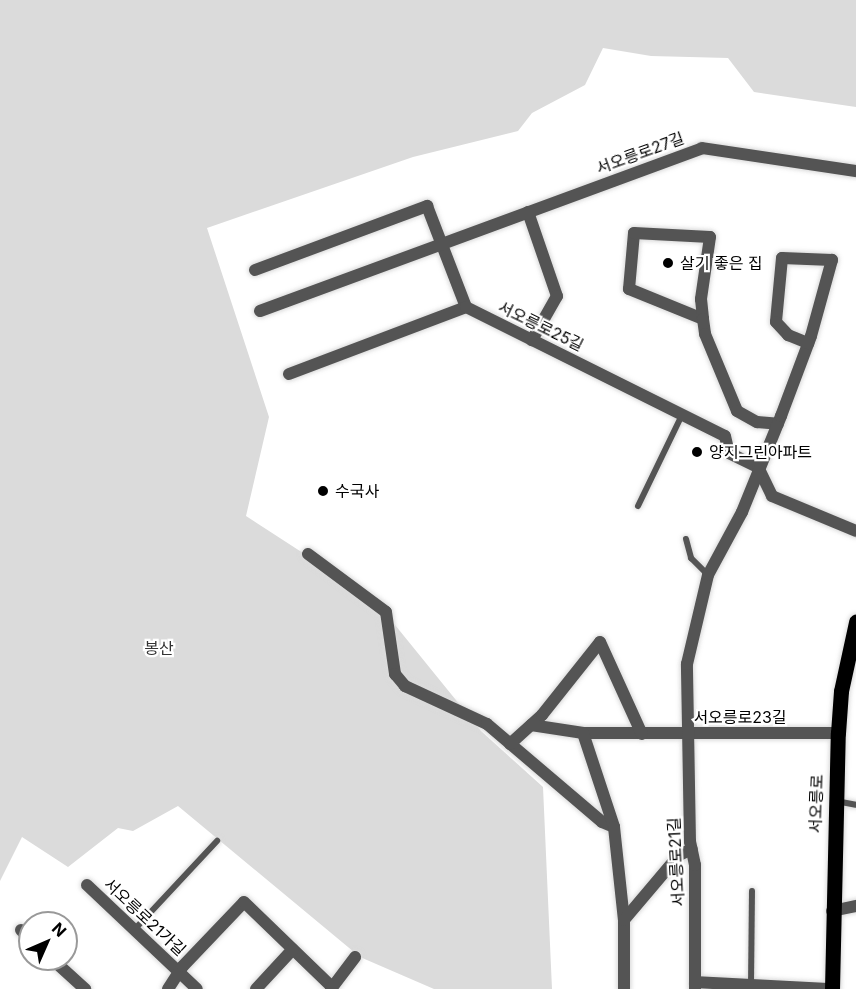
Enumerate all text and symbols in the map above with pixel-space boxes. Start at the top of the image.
street label: 서오릉로27길 [593,128,687,178]
place label: 살기 좋은 집 [680,253,763,273]
marker: 살기 좋은 집 [661,256,675,270]
street label: 서오릉로25길 [495,297,587,355]
place label: 양지그린아파트 [709,442,812,462]
marker: 양지그린아파트 [690,445,704,459]
place label: 수국사 [335,481,379,501]
marker: 수국사 [316,484,330,498]
park label: 봉산 [144,638,174,658]
street label: 서오릉로23길 [693,707,787,727]
street label: 서오릉로 [805,774,827,834]
street label: 서오릉로21길 [664,817,688,907]
street label: 서오릉로21가길 [100,874,190,960]
north arrow [18,911,78,971]
text: N [48,918,71,941]

